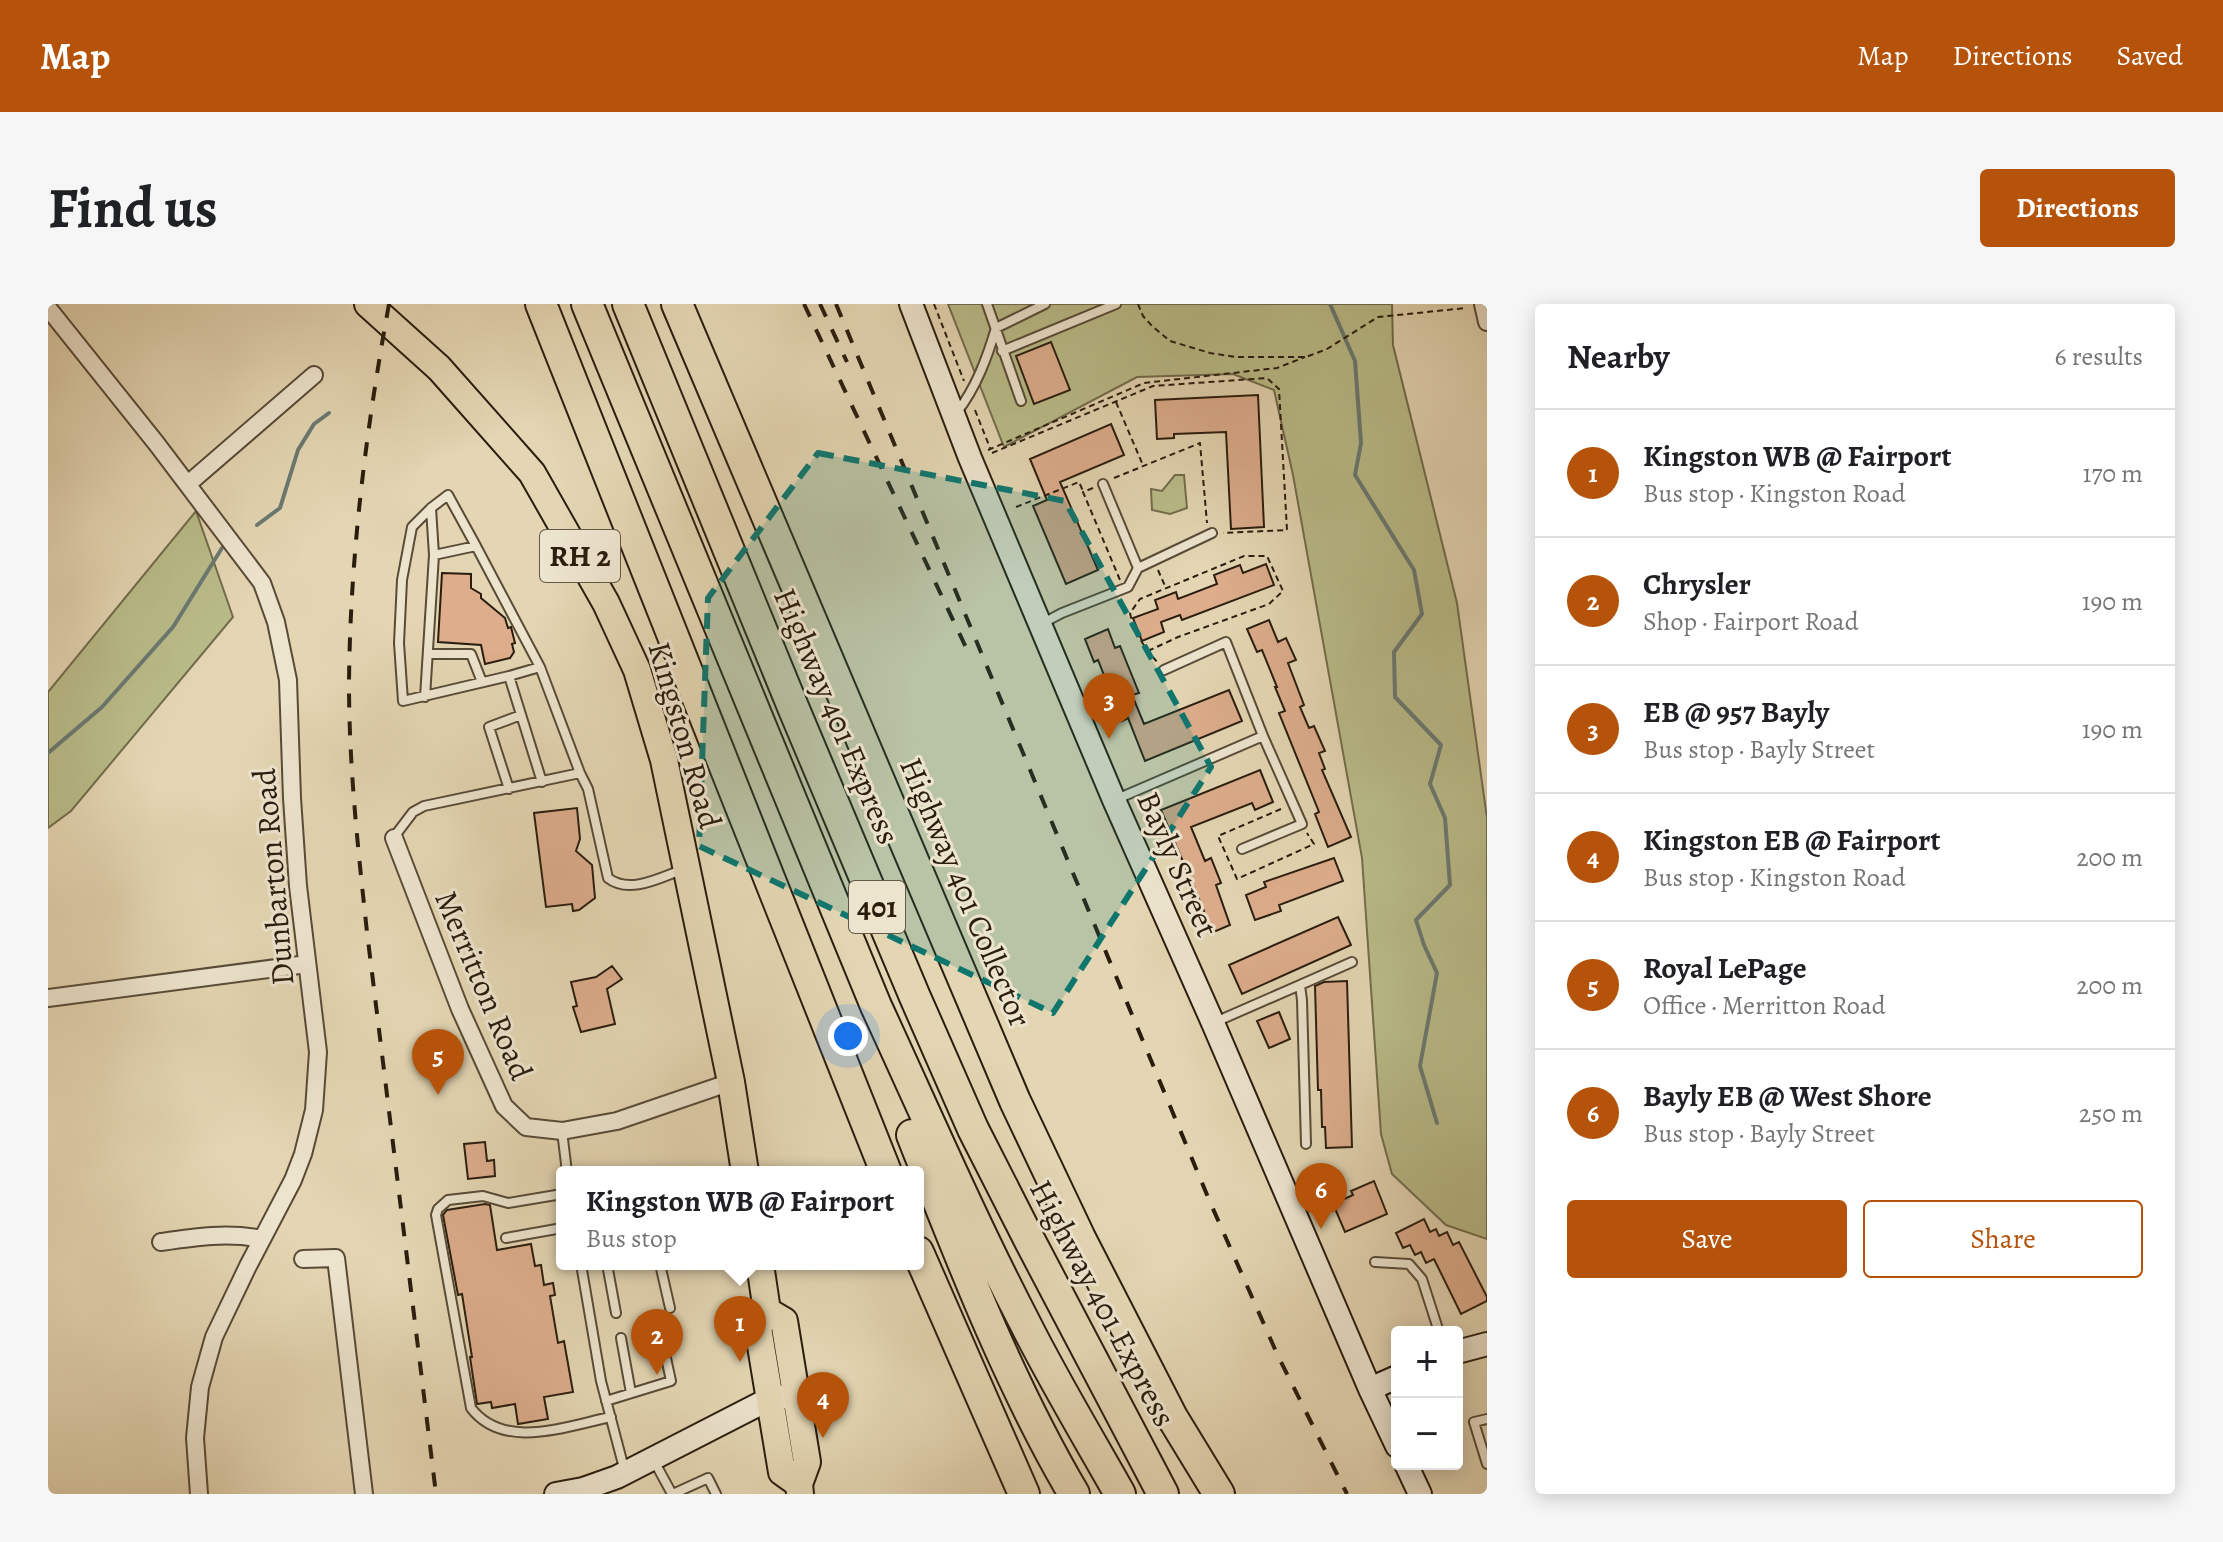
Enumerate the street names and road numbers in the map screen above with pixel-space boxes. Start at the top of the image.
road number: RH 2 [540,530,620,582]
street label: Highway 401 Express [763,581,911,851]
street label: Kingston Road [637,636,733,834]
street label: Highway 401 Collector [889,751,1043,1033]
street label: Dunbarton Road [242,766,304,987]
street label: Bayly Street [1126,784,1230,944]
road number: 401 [849,881,905,933]
street label: Merritton Road [424,883,544,1087]
street label: Highway 401 Express [1019,1172,1187,1434]

